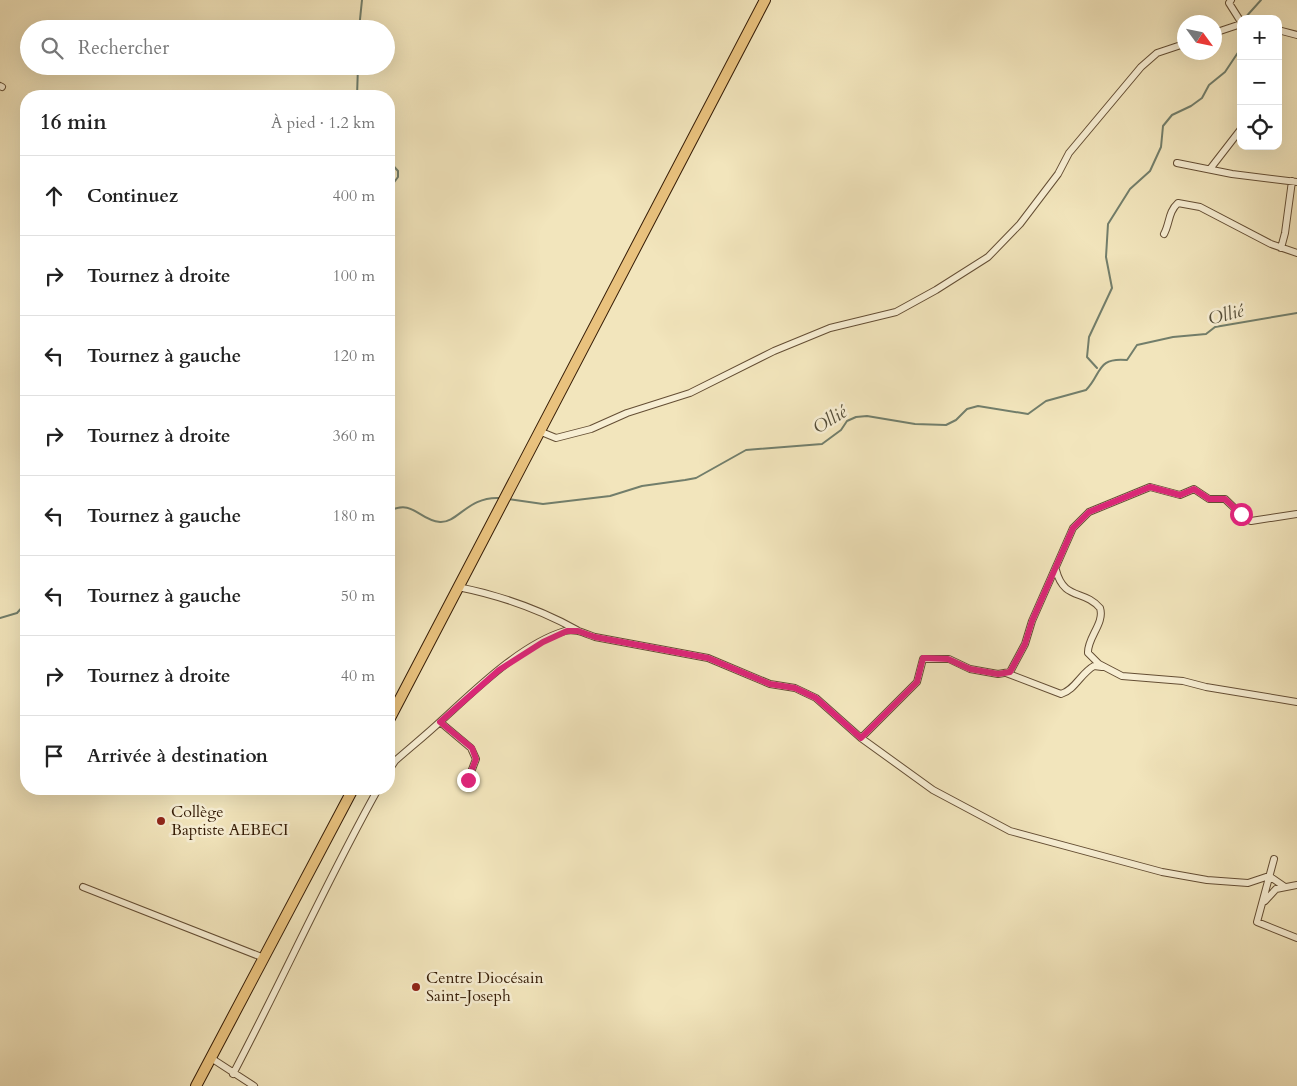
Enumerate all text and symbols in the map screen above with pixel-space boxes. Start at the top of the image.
north arrow [1177,15,1222,60]
map controls [1237,15,1282,150]
button: + [1237,15,1282,60]
search box [20,20,395,75]
icon: search [38,34,66,62]
text: Rechercher [78,35,169,61]
button: − [1237,60,1282,105]
button: locate [1237,105,1282,150]
text: 16 min [40,108,107,137]
text: À pied · 1.2 km [271,112,375,134]
icon: ahead [40,182,68,210]
text: Continuez [87,183,178,209]
text: 400 m [333,185,375,207]
icon: right [40,262,68,290]
text: Tournez à droite [87,263,230,289]
text: 100 m [333,265,375,287]
water label: Ollié [1205,298,1248,332]
icon: left [40,342,68,370]
text: Tournez à gauche [87,343,241,369]
text: 120 m [333,345,375,367]
water label: Ollié [808,399,853,440]
icon: right [40,422,68,450]
text: Tournez à droite [87,423,230,449]
text: 360 m [333,425,375,447]
icon: left [40,502,68,530]
text: Tournez à gauche [87,503,241,529]
route start [1230,503,1253,526]
text: 180 m [333,505,375,527]
icon: left [40,582,68,610]
text: Tournez à gauche [87,583,241,609]
text: 50 m [341,585,375,607]
icon: right [40,662,68,690]
text: Tournez à droite [87,663,230,689]
text: 40 m [341,665,375,687]
icon: arrive [40,742,68,770]
text: Arrivée à destination [87,743,268,769]
route end [457,769,480,792]
place label: Collège Baptiste AEBECI [171,801,289,841]
marker: Collège Baptiste AEBECI [155,815,167,827]
place label: Centre Diocésain Saint-Joseph [426,967,544,1007]
marker: Centre Diocésain Saint-Joseph [410,981,422,993]

